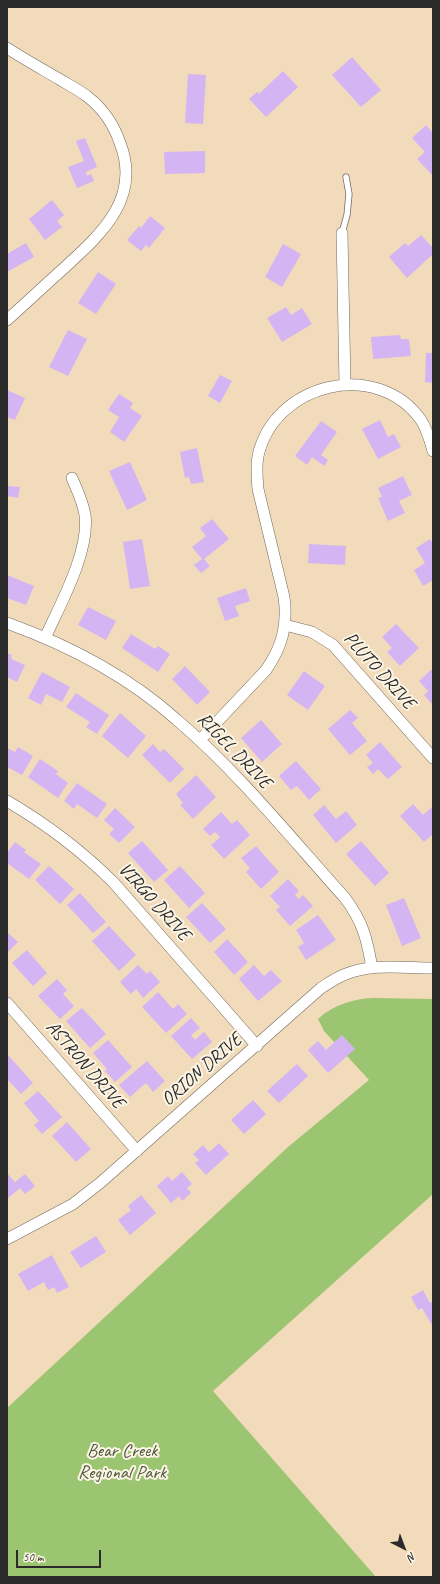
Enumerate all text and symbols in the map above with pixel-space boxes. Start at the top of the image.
street label: PLUTO DRIVE [338,628,420,714]
street label: RIGEL DRIVE [192,708,276,794]
street label: VIRGO DRIVE [113,858,195,946]
street label: ASTRON DRIVE [41,1017,129,1113]
street label: ORION DRIVE [157,1029,247,1111]
park label: Bear Creek Regional Park [78,1440,166,1484]
north arrow [384,1528,424,1568]
scale bar [18,1542,103,1568]
text: 50 m [23,1549,43,1565]
text: N [405,1549,419,1564]

